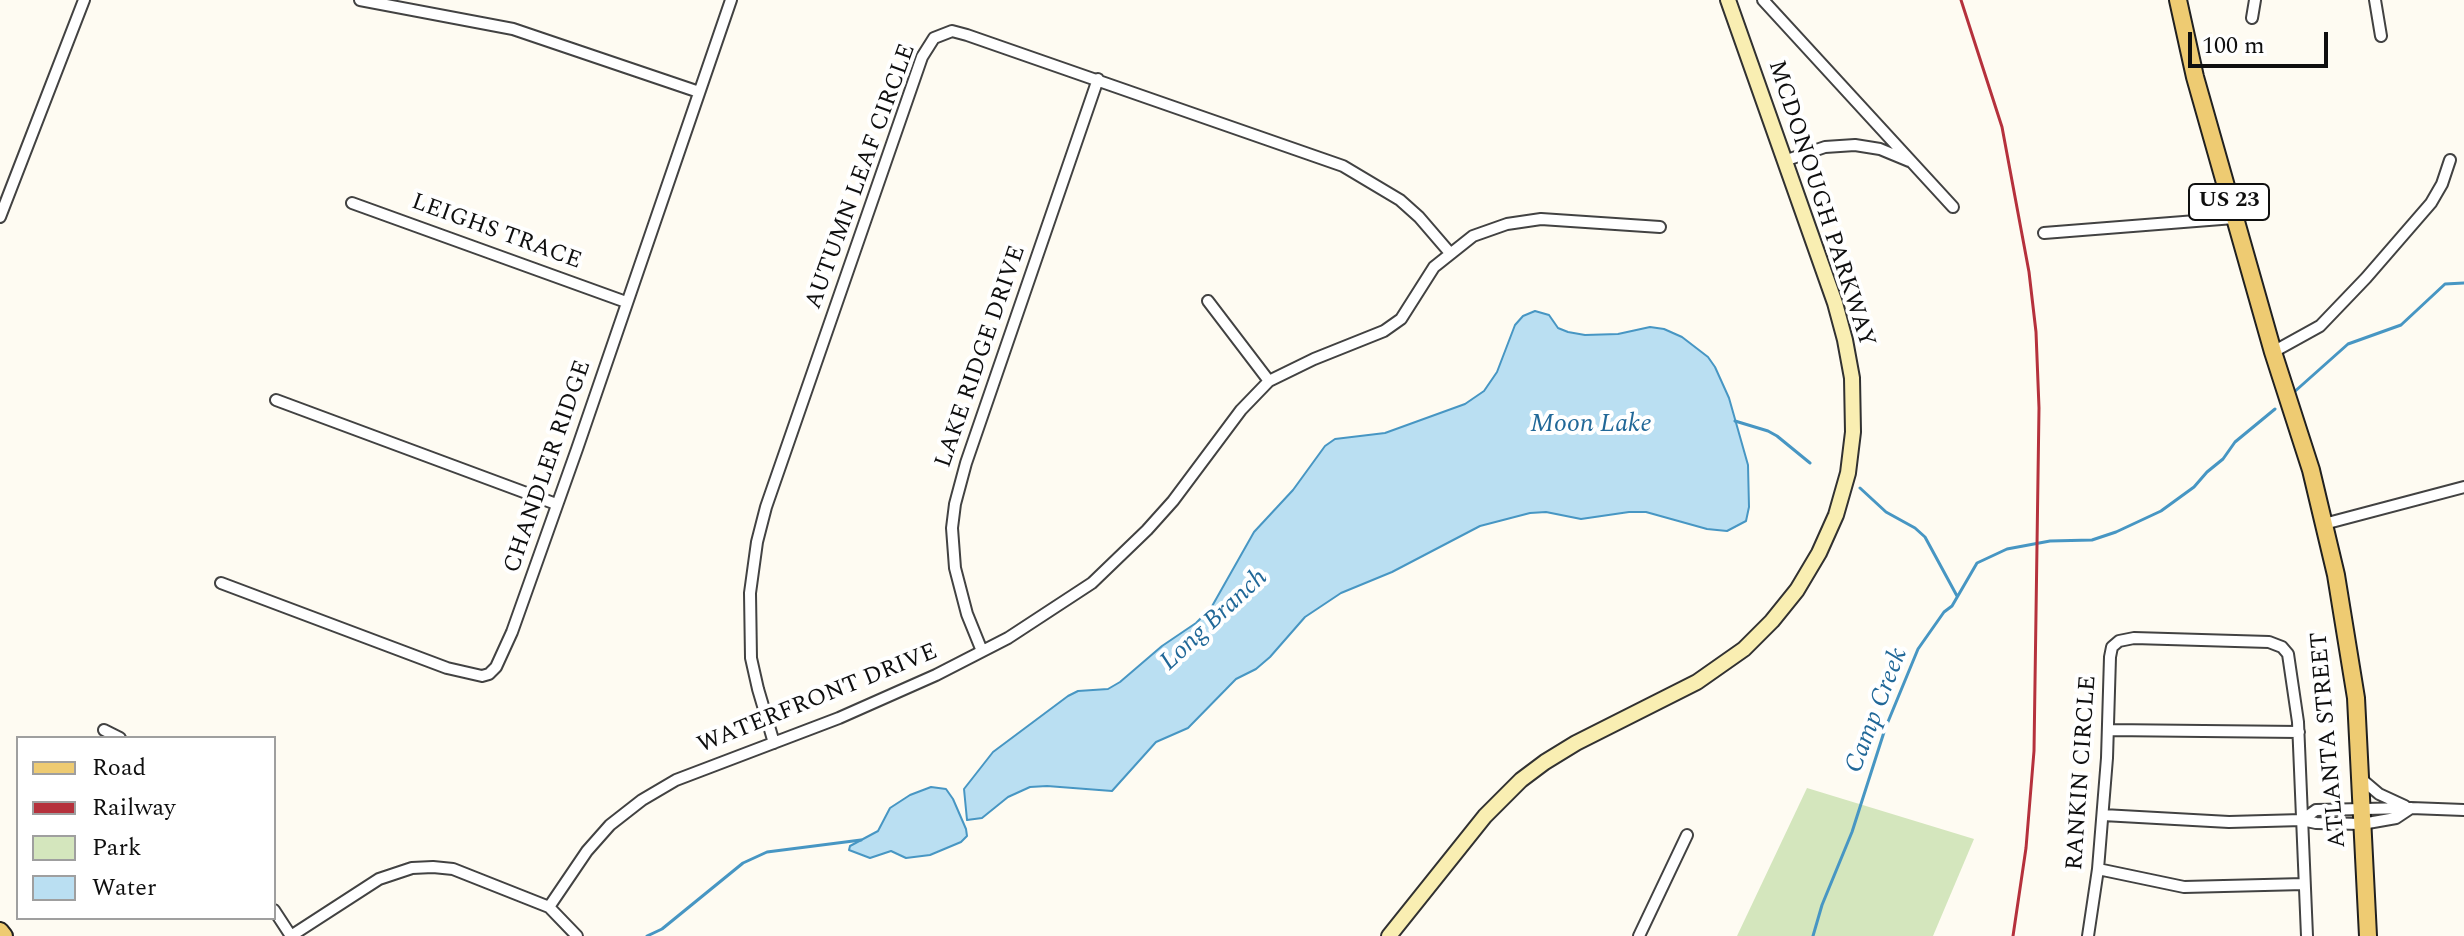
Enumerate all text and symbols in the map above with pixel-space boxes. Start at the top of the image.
scale bar [2192,16,2332,66]
text: 100 m [2202,28,2265,64]
street label: AUTUMN LEAF CIRCLE [801,40,923,314]
street label: MCDONOUGH PARKWAY [1760,57,1880,351]
road number: US 23 [2189,184,2269,220]
street label: LEIGHS TRACE [407,189,585,277]
street label: LAKE RIDGE DRIVE [930,242,1034,472]
street label: CHANDLER RIDGE [499,357,599,577]
water label: Moon Lake [1530,410,1652,442]
water label: Long Branch [1155,563,1275,679]
street label: ATLANTA STREET [2306,631,2354,849]
street label: WATERFRONT DRIVE [694,639,942,761]
water label: Camp Creek [1840,644,1916,778]
street label: RANKIN CIRCLE [2062,675,2104,871]
legend [16,736,276,920]
text: Road [92,750,146,786]
text: Railway [92,790,176,826]
text: Park [92,830,142,866]
text: Water [92,870,156,906]

